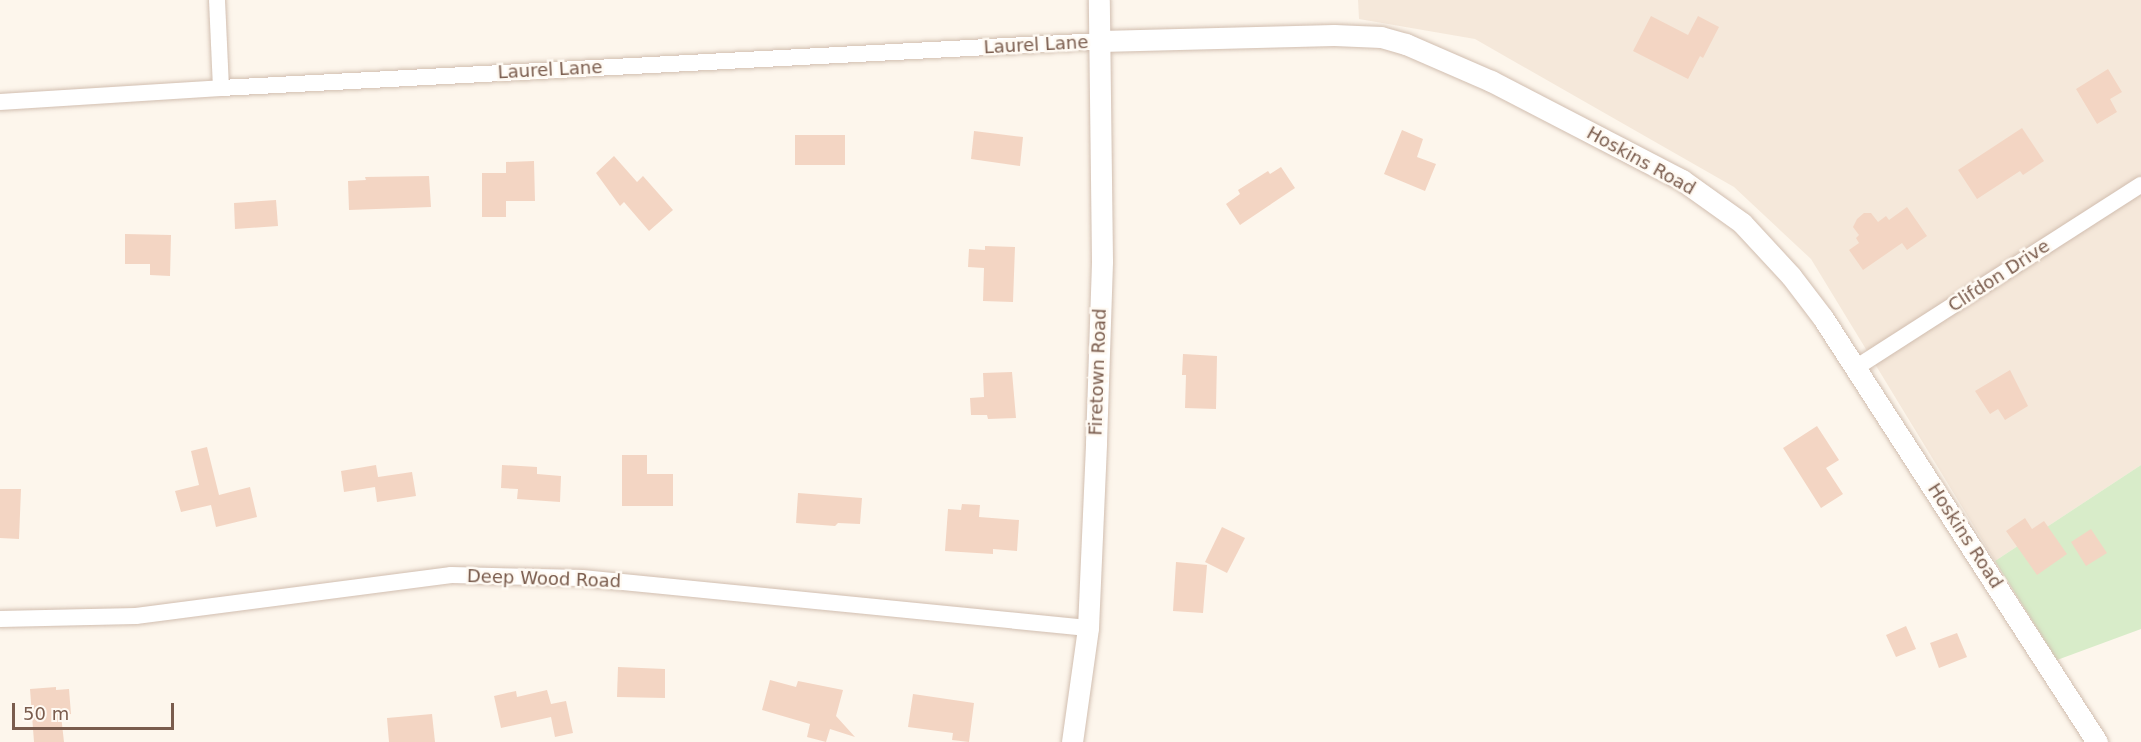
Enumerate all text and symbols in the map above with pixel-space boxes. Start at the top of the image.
street label: Laurel Lane [983,31,1089,59]
street label: Laurel Lane [497,56,603,84]
street label: Hoskins Road [1583,122,1699,200]
street label: Clifdon Drive [1944,235,2054,317]
street label: Firetown Road [1085,308,1111,436]
street label: Hoskins Road [1923,479,2007,593]
street label: Deep Wood Road [467,566,621,592]
scale bar [15,691,177,729]
text: 50 m [23,703,69,724]

